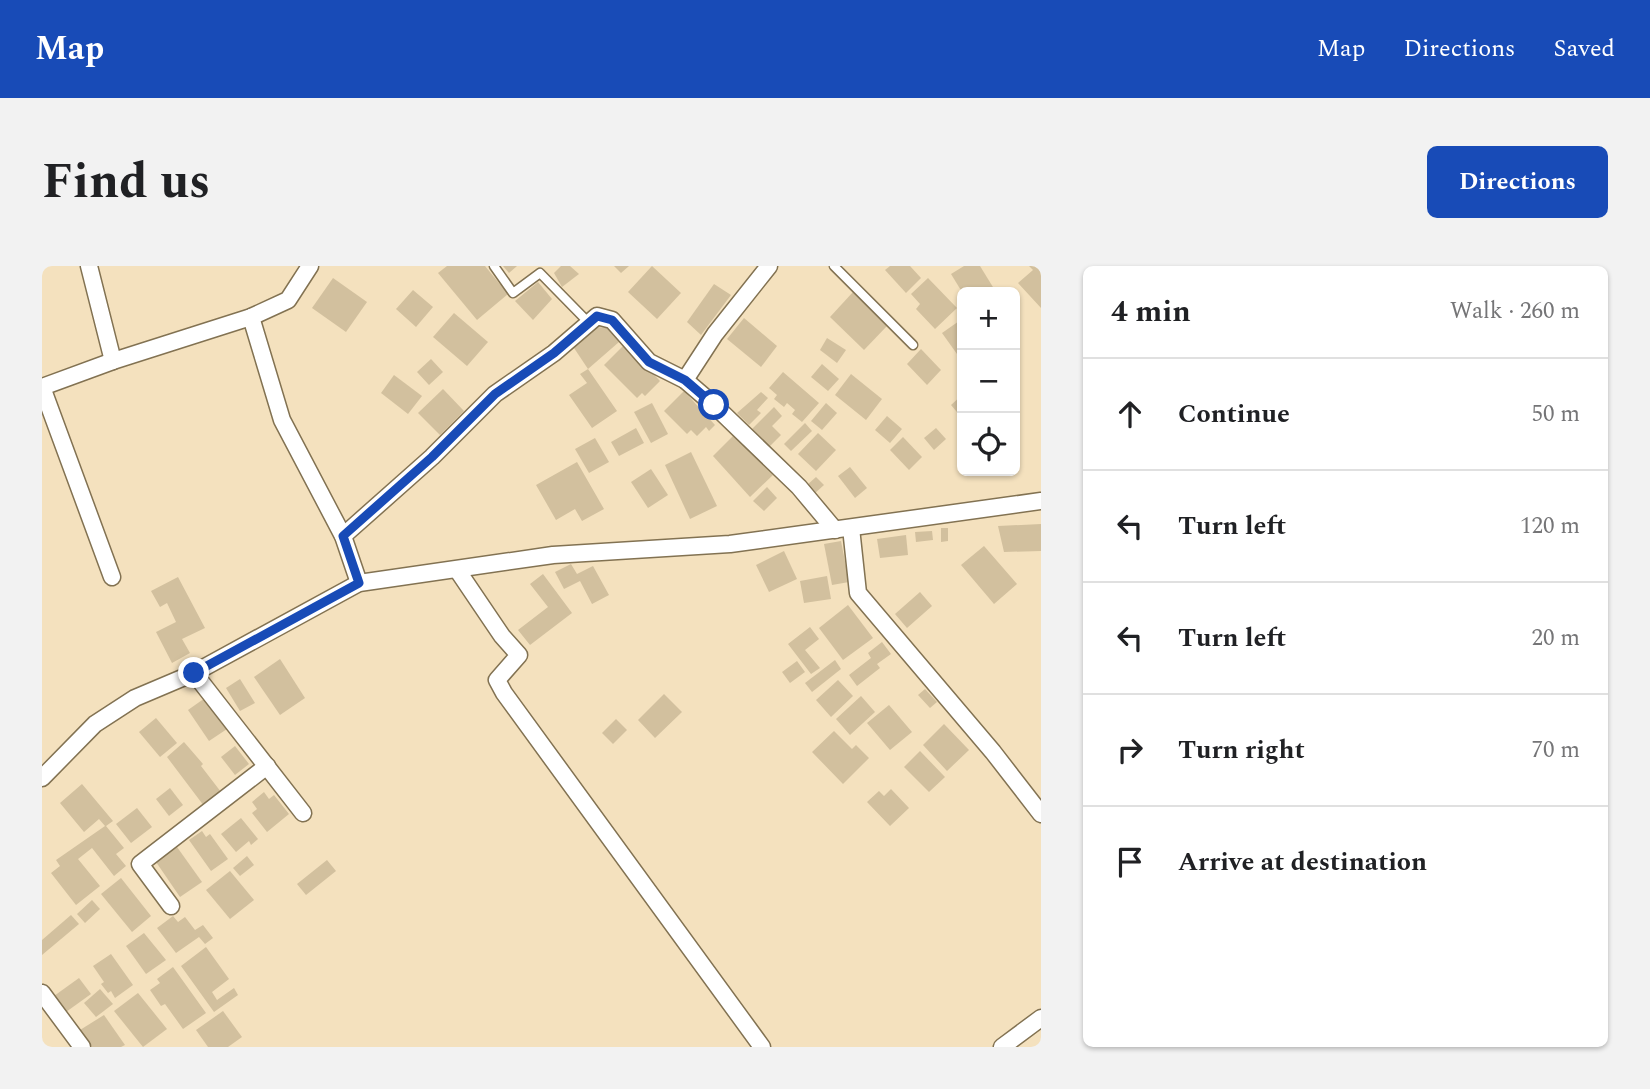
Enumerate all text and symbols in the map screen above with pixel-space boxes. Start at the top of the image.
text: Map [35,24,104,74]
text: Map [1317,31,1365,67]
text: Directions [1403,31,1515,67]
text: Saved [1553,31,1615,67]
text: Find us [42,145,210,220]
button: Directions [1427,146,1608,218]
map controls [957,287,1020,476]
button: + [957,287,1020,350]
text: 4 min [1111,289,1191,335]
text: Walk · 260 m [1450,294,1580,329]
button: − [957,350,1020,413]
route start [698,389,729,420]
text: Continue [1178,394,1290,434]
icon: ahead [1111,395,1149,433]
text: 50 m [1531,397,1580,432]
button: locate [957,413,1020,476]
text: Turn left [1178,506,1286,546]
icon: left [1111,507,1149,545]
text: 120 m [1520,509,1580,544]
text: Turn left [1178,618,1286,658]
icon: left [1111,619,1149,657]
text: 20 m [1531,621,1580,656]
route end [178,657,209,688]
text: Turn right [1178,730,1305,770]
icon: right [1111,731,1149,769]
text: 70 m [1531,733,1580,768]
text: Arrive at destination [1178,842,1427,882]
icon: arrive [1111,843,1149,881]

